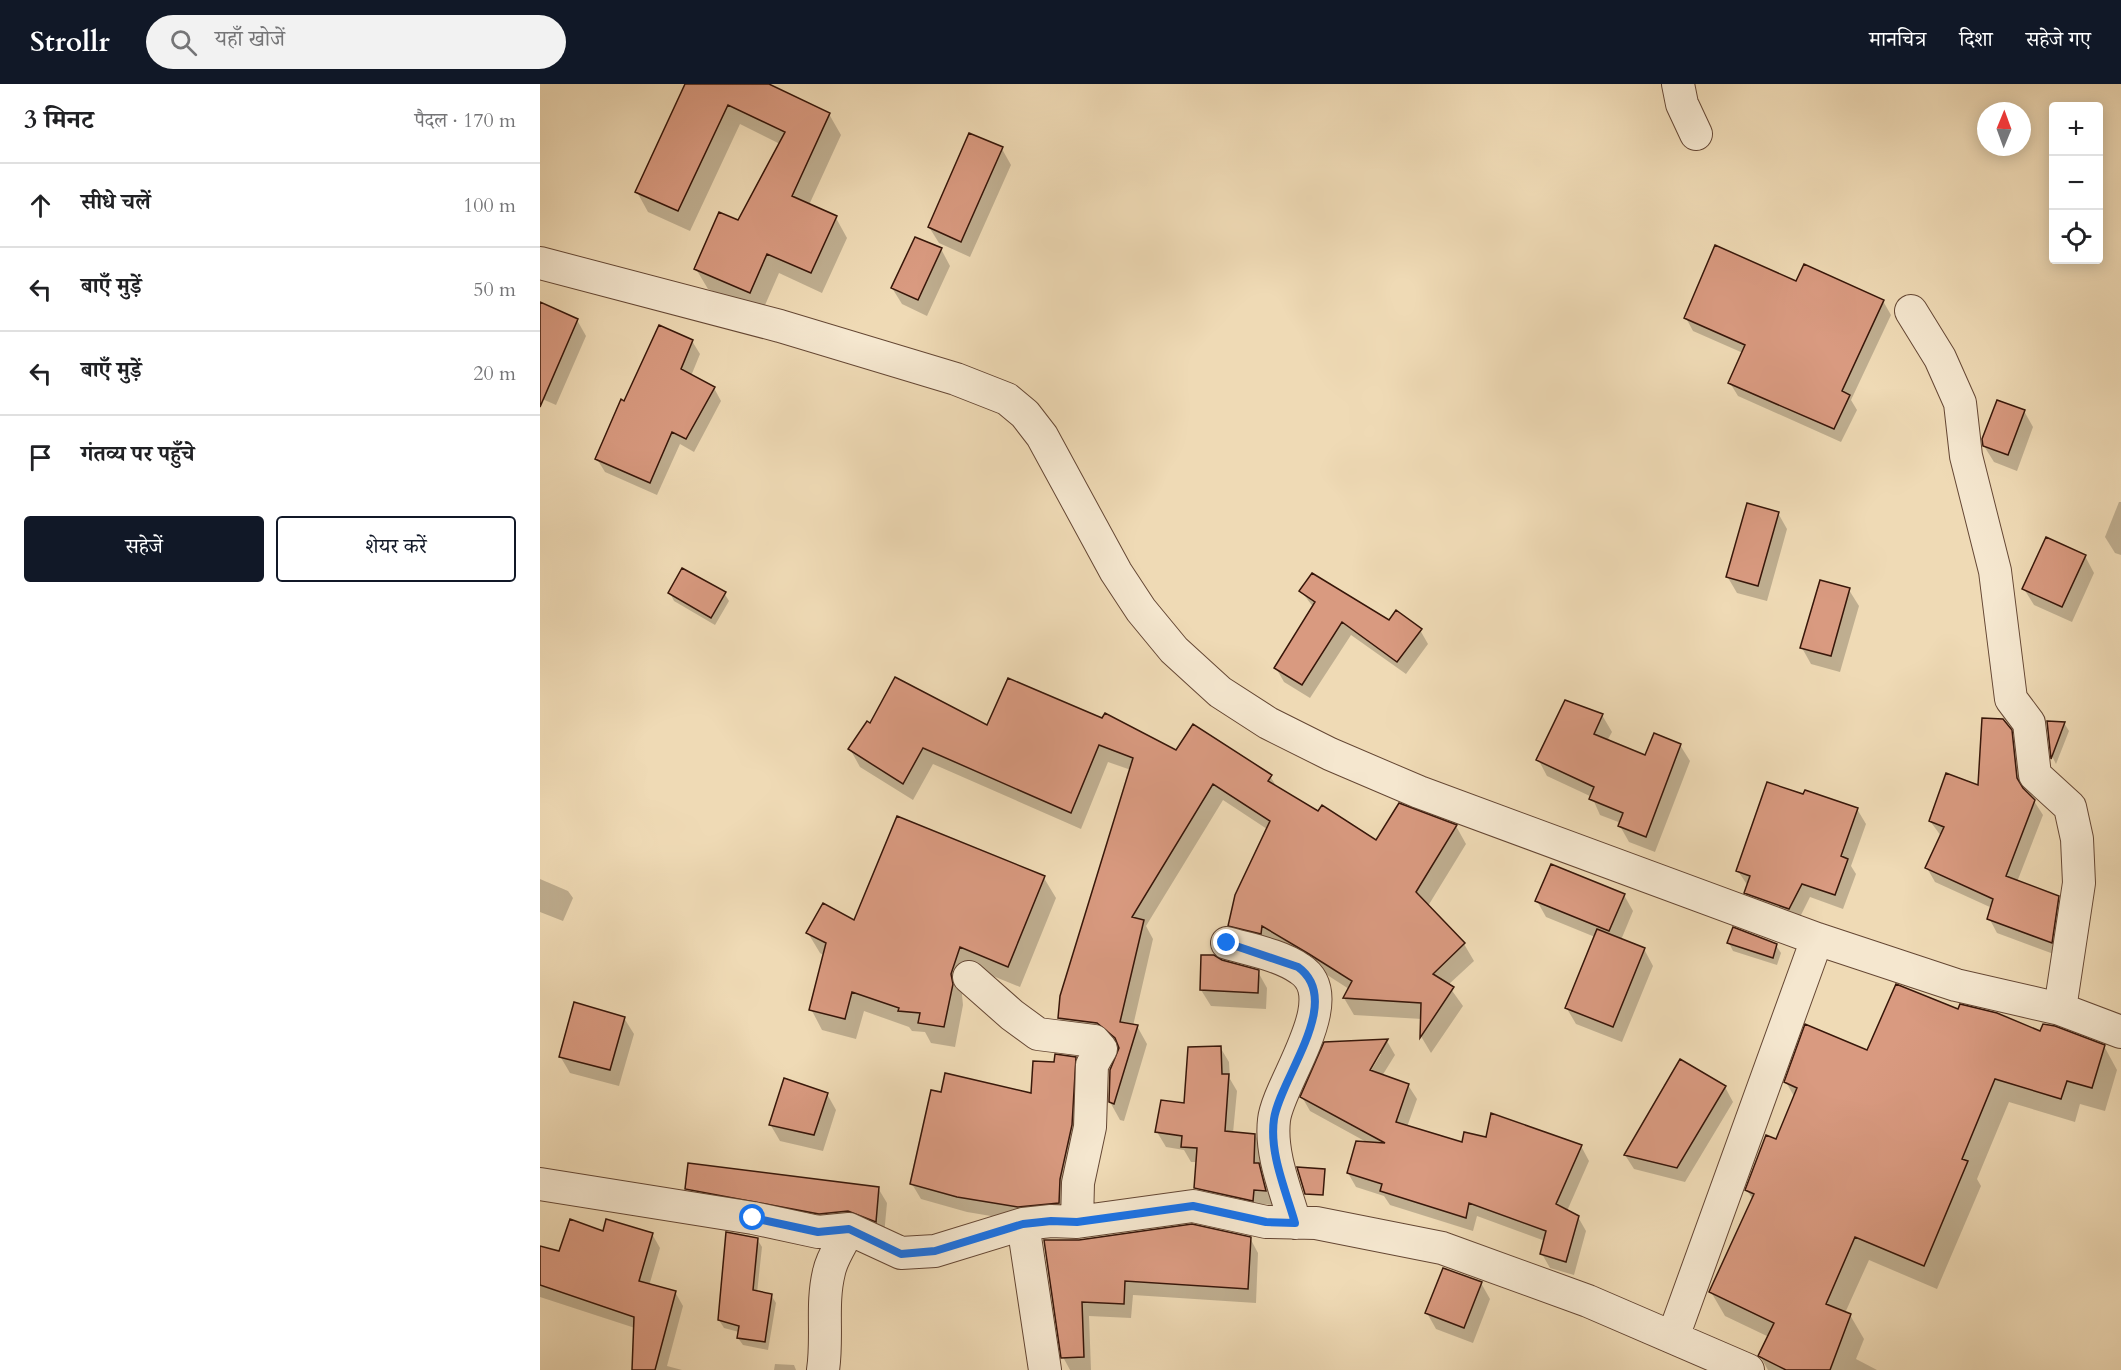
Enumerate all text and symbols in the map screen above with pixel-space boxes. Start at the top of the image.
search box [146,15,566,69]
text: Strollr [30,23,110,61]
text: यहाँ खोजें [215,24,285,54]
text: मानचित्र [1869,25,1926,54]
text: दिशा [1959,25,1993,54]
text: सहेजे गए [2026,25,2091,54]
icon: search [167,26,200,59]
text: 3 मिनट [24,102,94,137]
north arrow [1977,102,2031,156]
map controls [2049,102,2103,264]
button: + [2049,102,2103,156]
text: पैदल · 170 m [414,107,516,134]
button: − [2049,156,2103,210]
text: सीधे चलें [81,187,151,217]
icon: ahead [24,189,57,222]
text: 100 m [463,192,516,219]
button: locate [2049,210,2103,264]
text: बाएँ मुड़ें [81,271,141,301]
icon: left [24,273,57,306]
text: 50 m [473,276,516,303]
text: बाएँ मुड़ें [81,355,141,385]
icon: left [24,357,57,390]
text: 20 m [473,360,516,387]
text: गंतव्य पर पहुँचे [81,439,195,469]
icon: arrive [24,441,57,474]
button: सहेजें [24,516,264,582]
button: शेयर करें [276,516,516,582]
route end [1213,929,1239,955]
route start [739,1204,765,1230]

